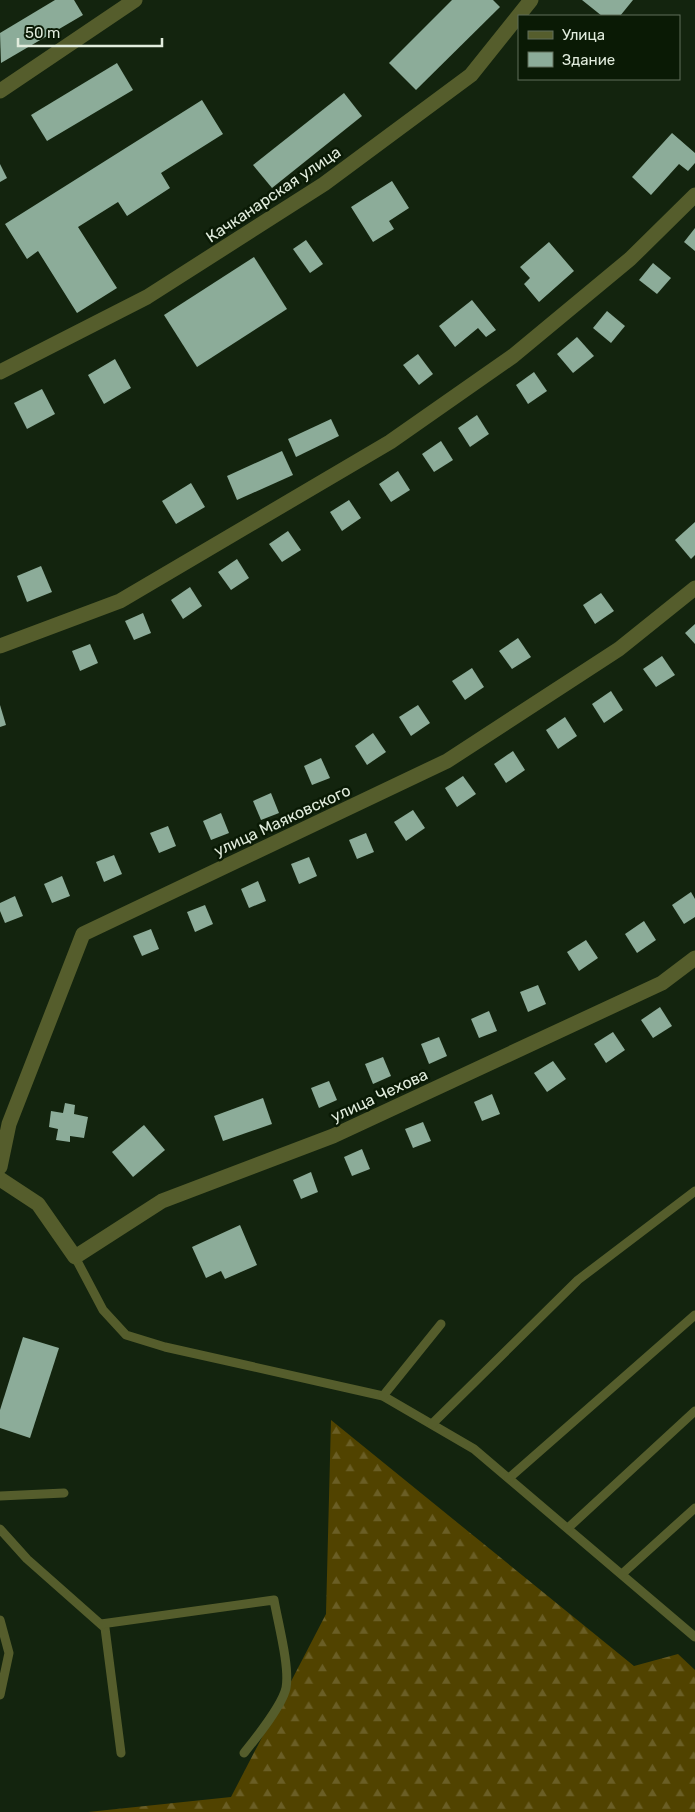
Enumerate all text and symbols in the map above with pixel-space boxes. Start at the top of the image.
scale bar [18,15,161,47]
legend [518,15,680,80]
text: 50 m [25,24,60,42]
text: Улица [562,26,605,44]
text: Здание [562,51,615,69]
street label: Качканарская улица [202,142,344,247]
street label: улица Маяковского [211,780,354,860]
street label: улица Чехова [328,1065,431,1126]

